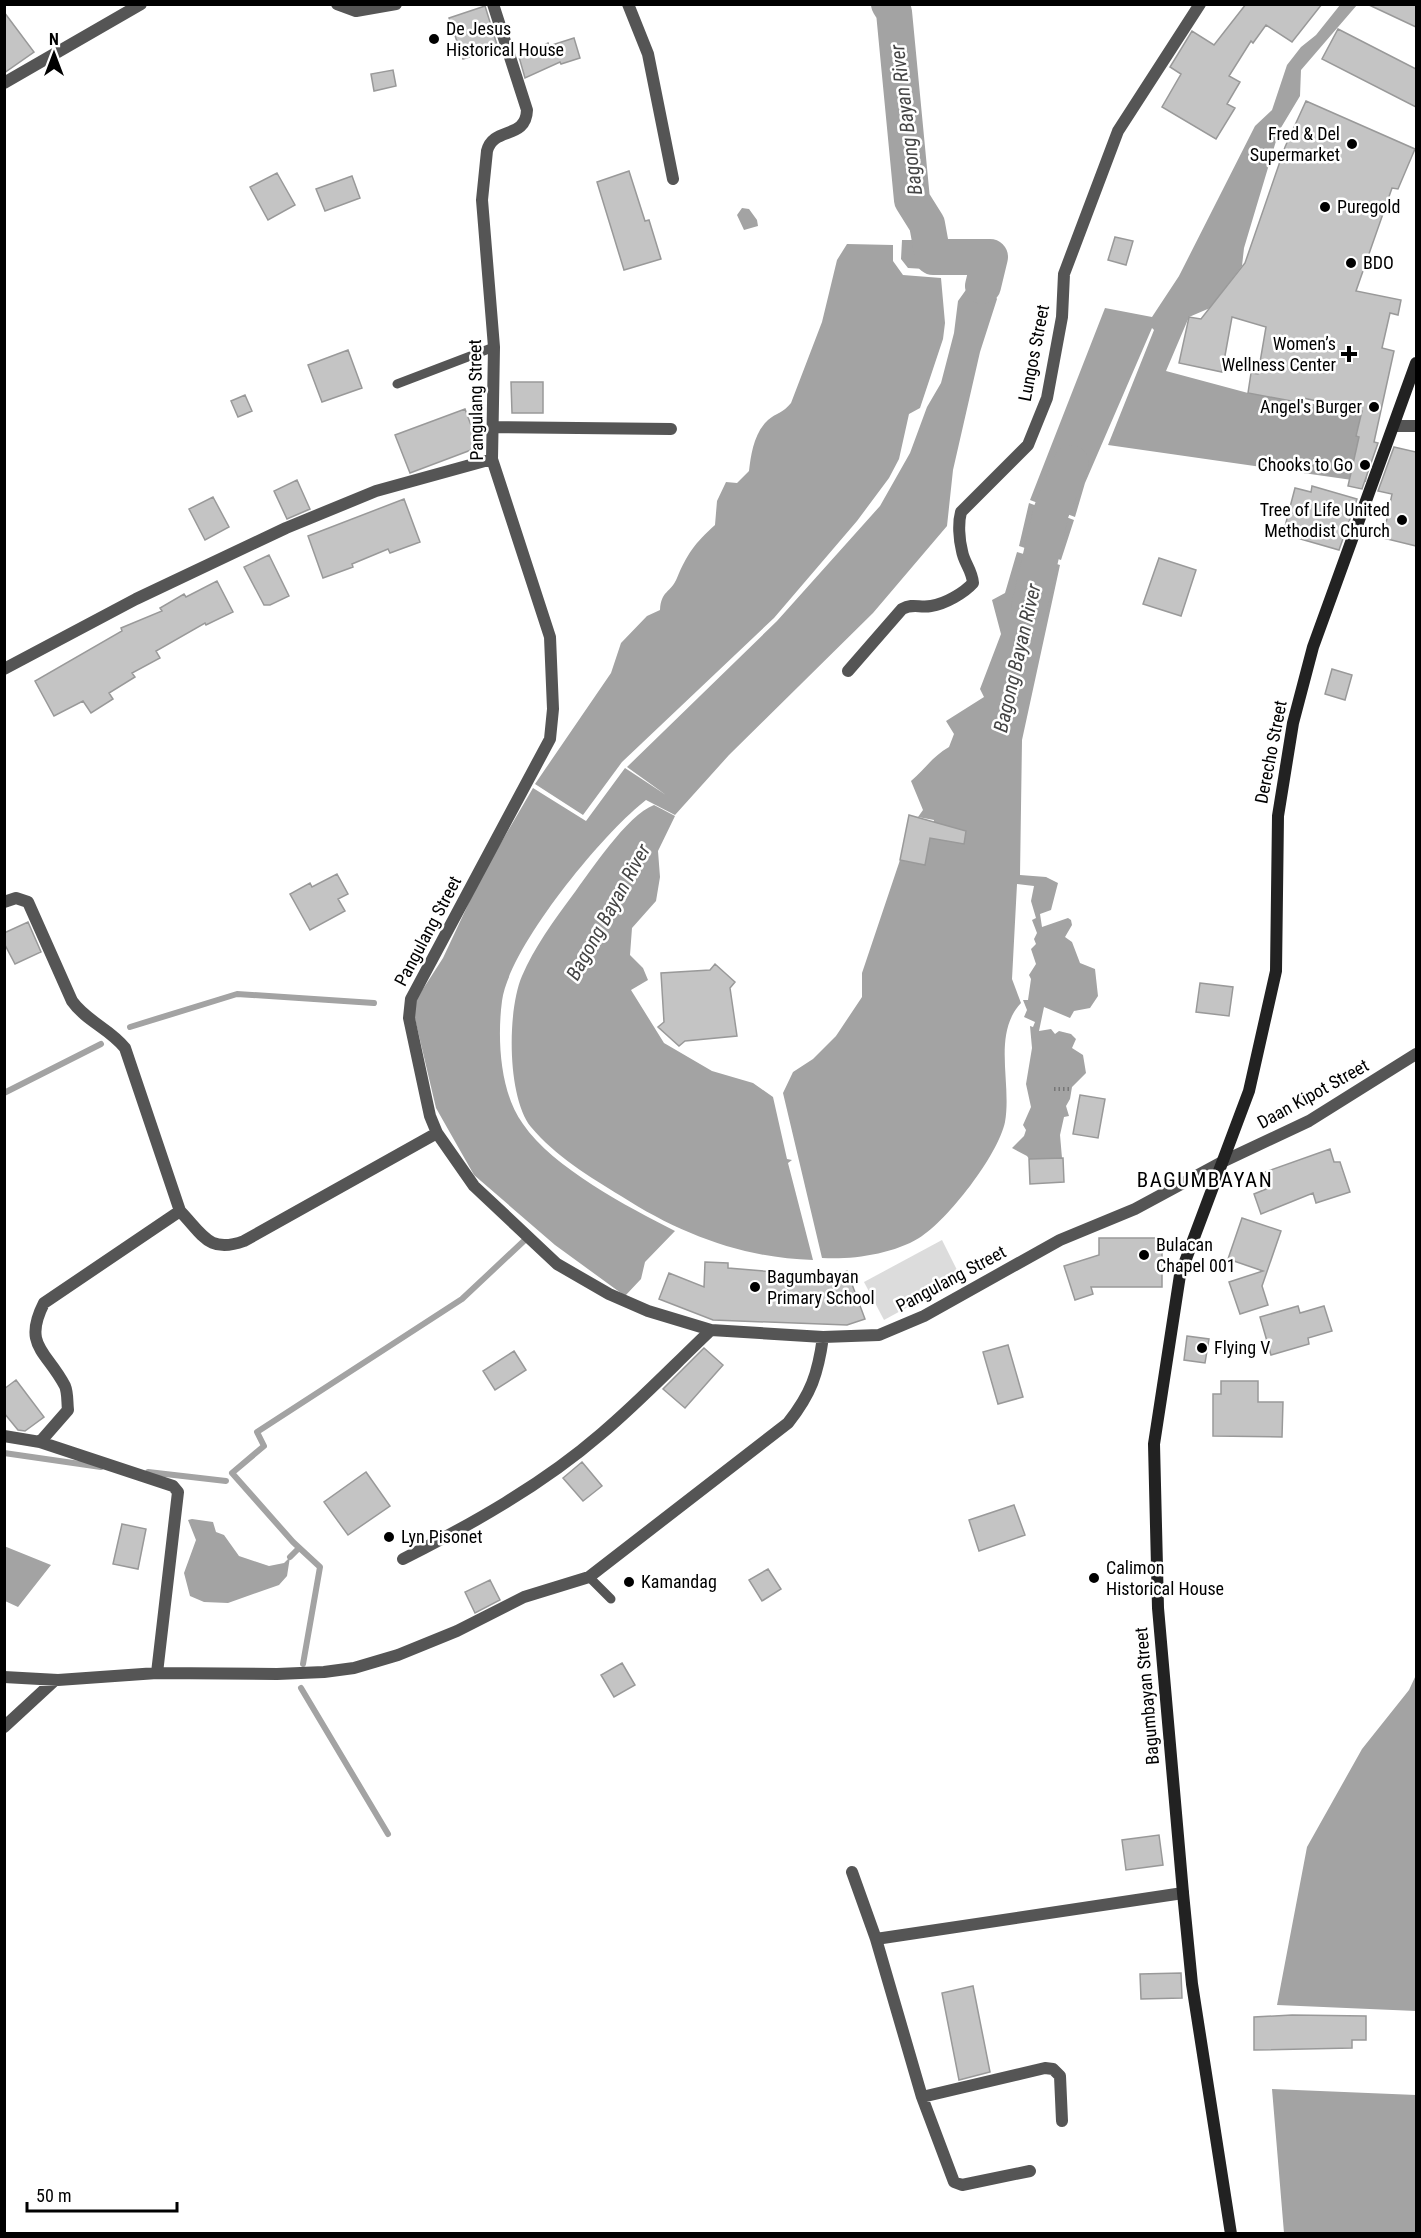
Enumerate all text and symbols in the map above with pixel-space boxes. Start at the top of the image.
place label: De Jesus Historical House [446,18,564,60]
north arrow [24,24,84,84]
text: N [49,30,59,49]
marker: De Jesus Historical House [427,32,441,46]
water label: Bagong Bayan River [885,42,927,197]
place label: Fred & Del Supermarket [1250,123,1340,165]
marker: Fred & Del Supermarket [1345,137,1359,151]
place label: Puregold [1337,196,1400,217]
marker: Puregold [1318,200,1332,214]
place label: BDO [1363,252,1394,273]
marker: BDO [1344,256,1358,270]
street label: Lungos Street [1014,303,1053,403]
place label: Women’s Wellness Center [1222,333,1337,375]
street label: Pangulang Street [464,339,487,461]
marker: Women’s Wellness Center [1340,345,1358,363]
place label: Angel's Burger [1260,396,1363,417]
marker: Angel's Burger [1367,400,1381,414]
place label: Chooks to Go [1258,454,1353,475]
marker: Chooks to Go [1358,458,1372,472]
place label: Tree of Life United Methodist Church [1260,499,1390,541]
marker: Tree of Life United Methodist Church [1395,513,1409,527]
water label: Bagong Bayan River [988,580,1046,735]
street label: Derecho Street [1250,698,1291,805]
water label: Bagong Bayan River [561,839,656,984]
street label: Pangulang Street [390,872,465,989]
street label: Daan Kipot Street [1253,1054,1372,1133]
district label: BAGUMBAYAN [1137,1168,1273,1192]
place label: Bulacan Chapel 001 [1156,1234,1236,1276]
street label: Pangulang Street [892,1241,1009,1316]
marker: Bulacan Chapel 001 [1137,1248,1151,1262]
place label: Bagumbayan Primary School [767,1266,875,1308]
marker: Bagumbayan Primary School [748,1280,762,1294]
place label: Flying V [1214,1337,1270,1358]
marker: Flying V [1195,1341,1209,1355]
place label: Lyn Pisonet [401,1526,483,1547]
marker: Lyn Pisonet [382,1530,396,1544]
place label: Calimon Historical House [1106,1557,1224,1599]
place label: Kamandag [641,1571,717,1592]
marker: Calimon Historical House [1087,1571,1101,1585]
marker: Kamandag [622,1575,636,1589]
street label: Bagumbayan Street [1130,1626,1163,1766]
scale bar [27,2175,177,2213]
text: 50 m [36,2185,71,2206]

